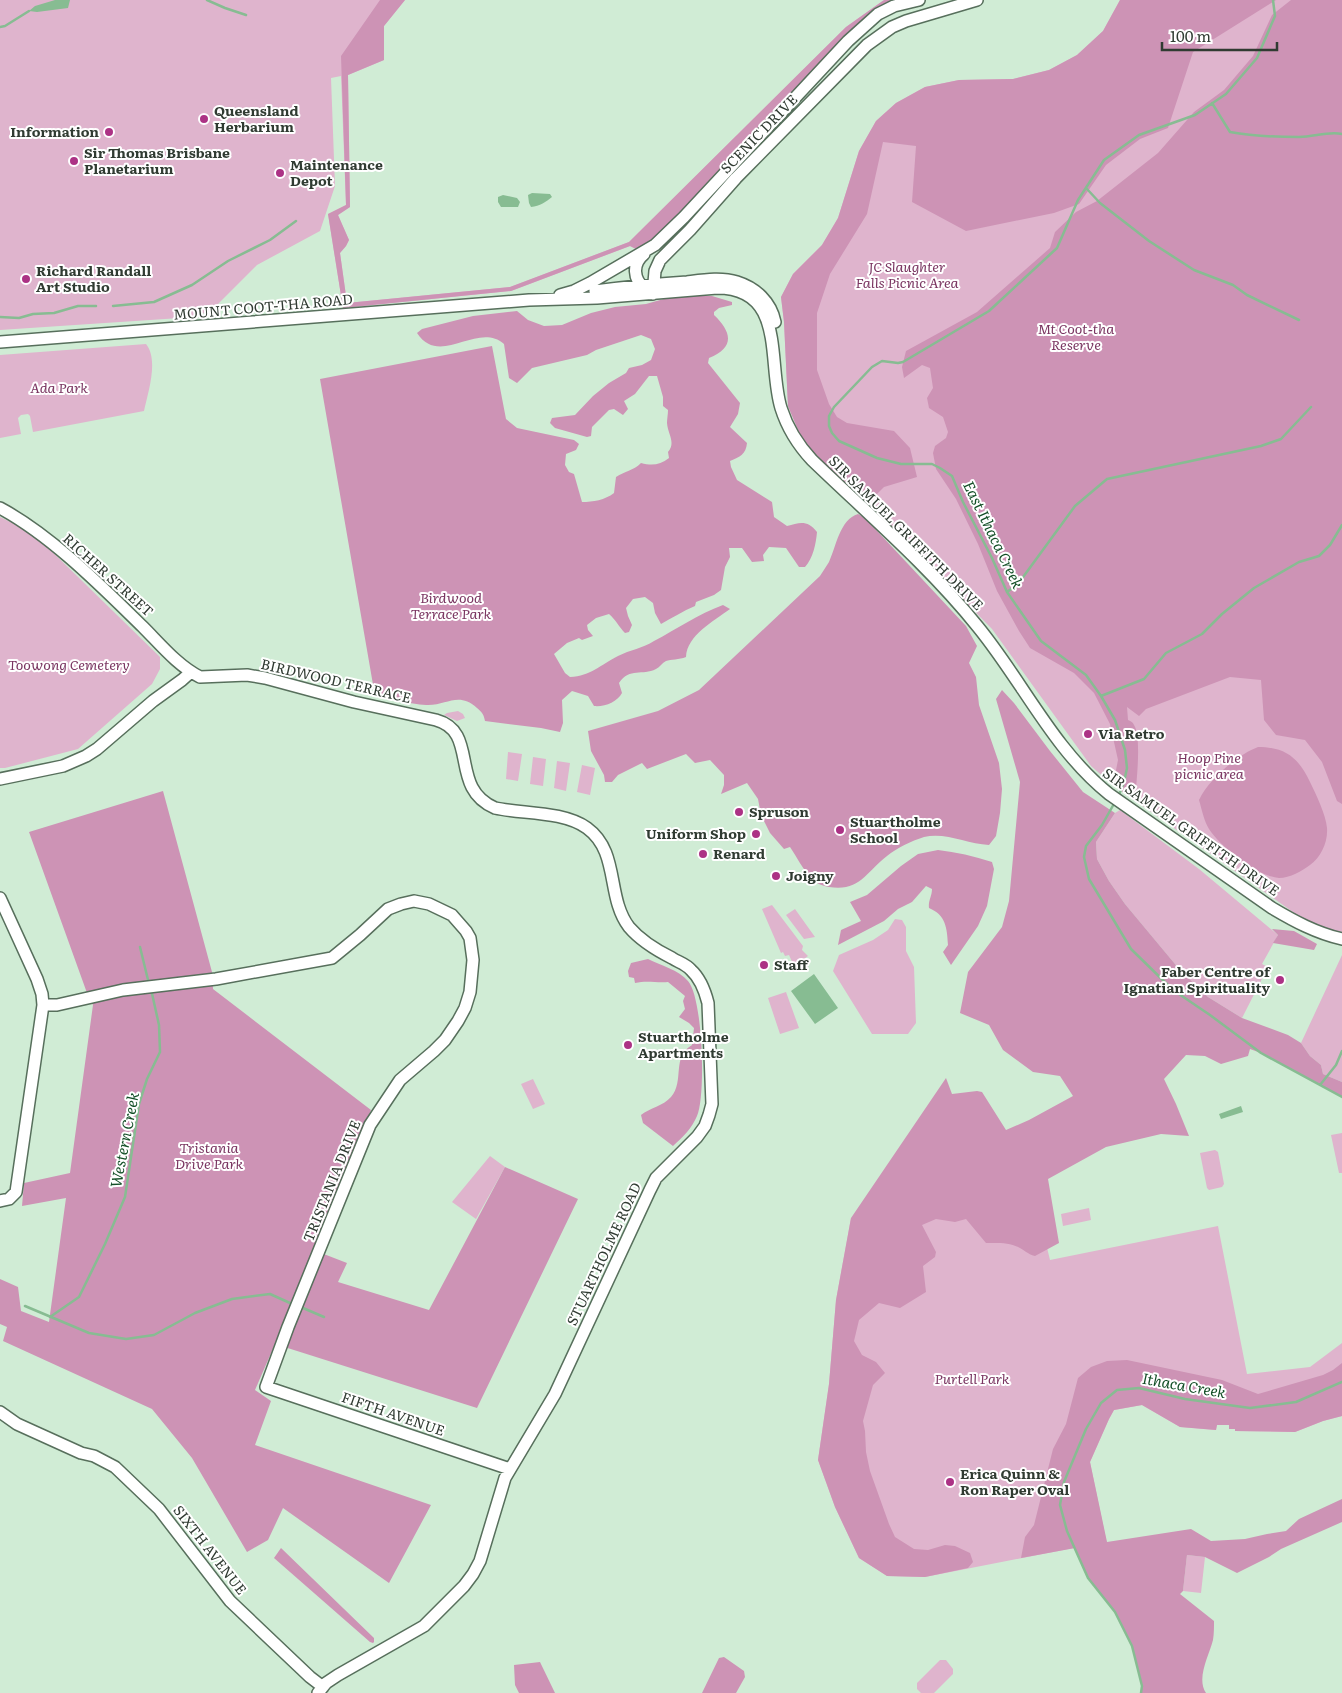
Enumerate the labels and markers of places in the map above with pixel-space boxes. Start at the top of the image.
place label: Queensland Herbarium [214,100,299,136]
marker: Queensland Herbarium [198,113,210,125]
place label: Information [10,121,99,141]
marker: Information [103,126,115,138]
place label: Sir Thomas Brisbane Planetarium [84,142,230,178]
place label: Maintenance Depot [290,154,383,190]
marker: Sir Thomas Brisbane Planetarium [68,155,80,167]
marker: Maintenance Depot [274,167,286,179]
place label: Richard Randall Art Studio [36,260,151,296]
marker: Richard Randall Art Studio [20,273,32,285]
place label: Via Retro [1098,723,1165,743]
marker: Via Retro [1082,728,1094,740]
place label: Spruson [749,801,809,821]
marker: Spruson [733,806,745,818]
place label: Stuartholme School [850,811,941,847]
place label: Uniform Shop [646,823,746,843]
marker: Stuartholme School [834,824,846,836]
marker: Uniform Shop [750,828,762,840]
place label: Renard [713,843,765,863]
marker: Renard [697,848,709,860]
place label: Joigny [786,865,834,885]
marker: Joigny [770,870,782,882]
place label: Staff [774,954,810,974]
marker: Staff [758,959,770,971]
place label: Faber Centre of Ignatian Spirituality [1123,961,1272,997]
marker: Faber Centre of Ignatian Spirituality [1274,974,1286,986]
place label: Stuartholme Apartments [638,1026,729,1062]
marker: Stuartholme Apartments [622,1039,634,1051]
place label: Erica Quinn & Ron Raper Oval [960,1463,1069,1499]
marker: Erica Quinn & Ron Raper Oval [944,1476,956,1488]

